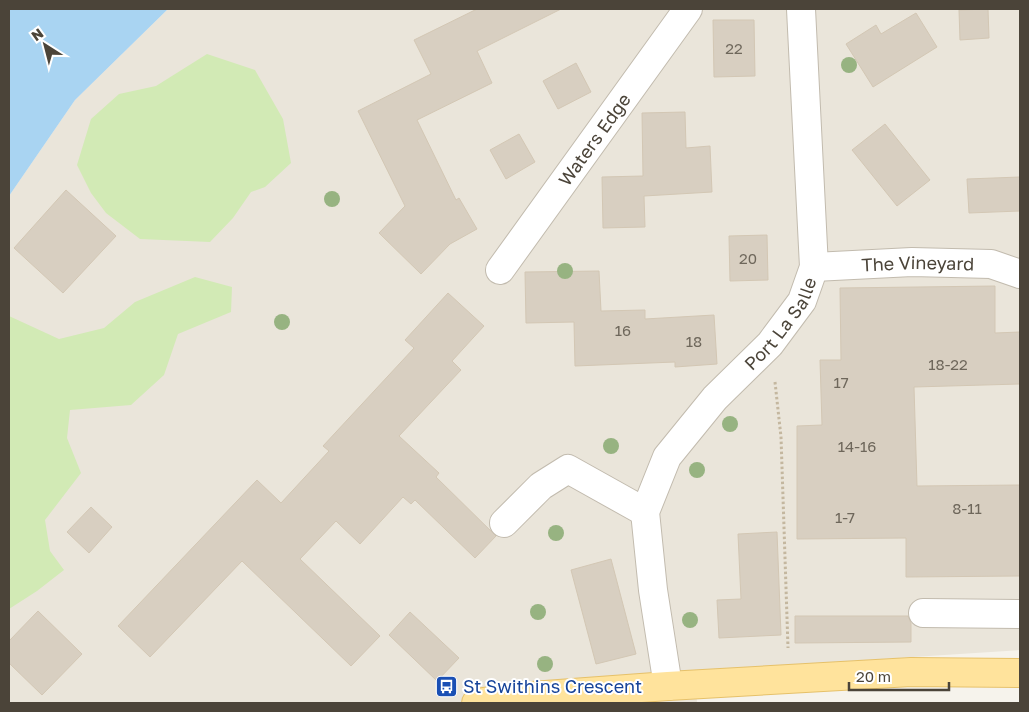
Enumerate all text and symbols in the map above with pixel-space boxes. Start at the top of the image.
north arrow [20,20,70,70]
text: N [28,24,46,44]
house number: 22 [725,39,743,57]
street label: Waters Edge [553,89,635,190]
house number: 20 [739,249,757,267]
street label: The Vineyard [861,251,975,276]
street label: Port La Salle [739,274,821,374]
house number: 16 [615,321,631,339]
house number: 18 [686,332,702,350]
house number: 18-22 [928,355,968,373]
house number: 17 [833,373,849,391]
house number: 14-16 [838,437,876,455]
house number: 8-11 [952,499,982,517]
house number: 1-7 [835,508,855,526]
scale bar [849,660,949,692]
text: 20 m [856,667,891,685]
bus stop icon: St Swithins Crescent [435,674,459,698]
place label: St Swithins Crescent [463,675,642,697]

